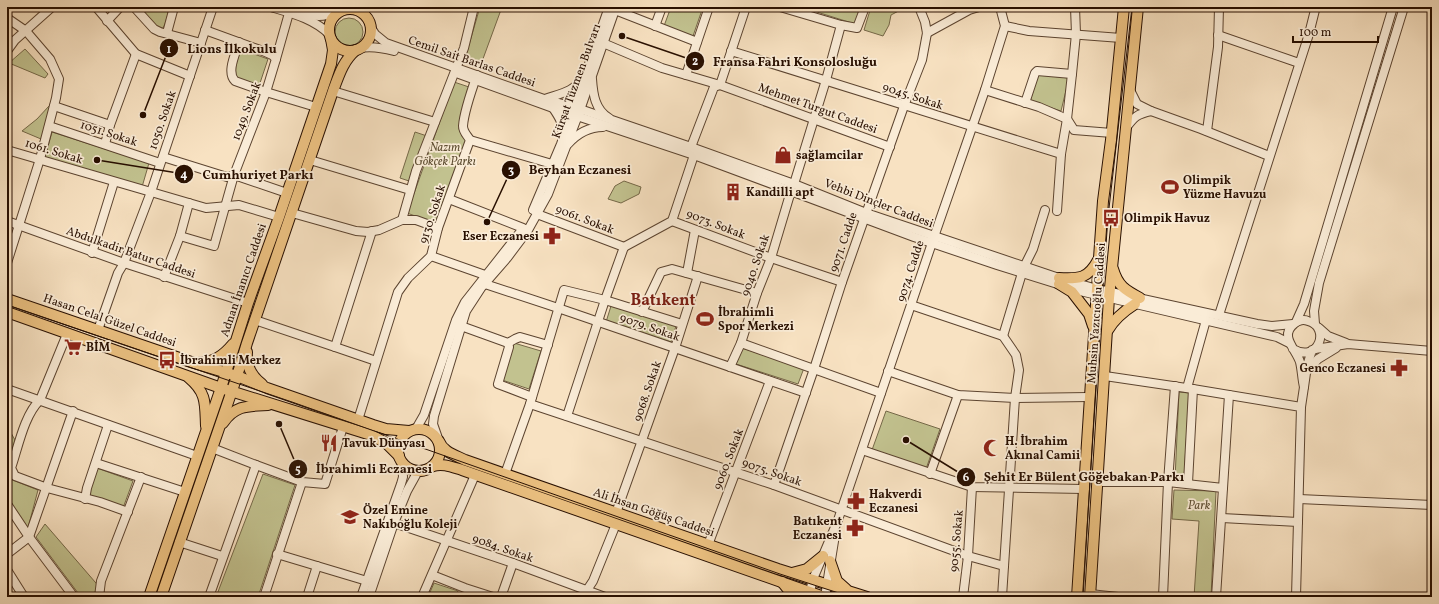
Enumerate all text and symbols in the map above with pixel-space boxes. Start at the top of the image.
scale bar [1293,18,1378,44]
street label: Kürşat Tüzmen Bulvarı [549,21,605,141]
text: 100 m [1299,25,1332,41]
street label: Cemil Sait Barlas Caddesi [406,33,538,91]
callout: Lions İlkokulu [159,36,285,61]
text: Lions İlkokulu [187,41,277,59]
text: 1 [167,42,172,58]
callout: Fransa Fahri Konsolosluğu [685,49,885,74]
text: 2 [692,54,698,70]
text: Fransa Fahri Konsolosluğu [713,54,877,72]
street label: 1049. Sokak [228,79,266,143]
street label: Mehmet Turgut Caddesi [756,80,880,138]
street label: 9045. Sokak [880,80,946,114]
street label: 1050. Sokak [145,88,181,152]
street label: 1051. Sokak [78,117,140,151]
street label: 1061. Sokak [23,136,85,169]
park label: Nazım Gökçek Parkı [414,140,476,170]
shop icon: sağlamcilar [773,145,793,165]
place label: sağlamcilar [796,148,863,164]
callout: Beyhan Eczanesi [501,157,640,182]
callout: Cumhuriyet Parkı [174,162,321,187]
text: Beyhan Eczanesi [529,162,632,180]
text: 3 [508,163,514,179]
text: 4 [180,167,188,183]
text: Cumhuriyet Parkı [202,167,314,185]
place label: Olimpik Yüzme Havuzu [1183,173,1267,203]
street label: Vehbi Dinçler Caddesi [822,176,936,232]
sports icon: Olimpik Yüzme Havuzu [1160,177,1180,197]
street label: 9130. Sokak [416,182,450,246]
building icon: Kandilli apt [723,182,743,202]
place label: Kandilli apt [746,185,814,201]
street label: 9061. Sokak [553,201,617,239]
street label: 9073. Sokak [684,206,748,244]
bus stop icon: Olimpik Havuz [1101,208,1121,228]
street label: 9071. Cadde [826,210,862,274]
place label: Olimpik Havuz [1124,211,1210,227]
street label: Adnan İnanıcı Caddesi [217,221,271,339]
street label: Abdulkadir Batur Caddesi [64,223,198,283]
pharmacy icon: Eser Eczanesi [542,226,562,246]
place label: Eser Eczanesi [462,229,539,245]
street label: 9040. Sokak [738,232,774,299]
street label: 9074. Cadde [893,238,929,304]
street label: Muhsin Yazıcıoğlu Caddesi [1084,242,1110,384]
district label: Batıkent [631,290,696,312]
street label: Hasan Celal Güzel Caddesi [41,291,179,351]
place label: İbrahimli Spor Merkezi [718,305,794,335]
sports icon: İbrahimli Spor Merkezi [695,309,715,329]
street label: 9079. Sokak [617,310,682,346]
supermarket icon: BİM [63,337,83,357]
place label: BİM [86,340,111,356]
bus stop icon: İbrahimli Merkez [157,350,177,370]
place label: İbrahimli Merkez [180,353,281,369]
street label: 9068. Sokak [630,358,666,424]
pharmacy icon: Genco Eczanesi [1389,358,1409,378]
place label: Genco Eczanesi [1299,361,1386,377]
street label: 9060. Sokak [710,426,748,492]
restaurant icon: Tavuk Dünyası [319,433,339,453]
place label: H. İbrahim Akınal Camii [1005,434,1080,464]
place label: Tavuk Dünyası [342,436,425,452]
mosque icon: H. İbrahim Akınal Camii [982,438,1002,458]
street label: 9075. Sokak [740,455,804,491]
callout: İbrahimli Eczanesi [288,456,441,481]
text: İbrahimli Eczanesi [316,461,433,479]
text: 5 [295,462,301,478]
callout: Şehit Er Bülent Göğebakan Parkı [956,464,1192,489]
text: Şehit Er Bülent Göğebakan Parkı [984,469,1185,487]
text: 6 [963,470,970,486]
street label: Ali İhsan Göğüş Caddesi [591,485,717,541]
place label: Hakverdi Eczanesi [869,487,922,517]
pharmacy icon: Hakverdi Eczanesi [846,491,866,511]
park label: Park [1188,498,1211,514]
place label: Özel Emine Nakıboğlu Koleji [363,503,457,533]
school or university icon: Özel Emine Nakıboğlu Koleji [340,507,360,527]
street label: 9055. Sokak [946,509,968,573]
place label: Batıkent Eczanesi [793,514,842,544]
pharmacy icon: Batıkent Eczanesi [845,518,865,538]
street label: 9084. Sokak [470,531,536,567]

